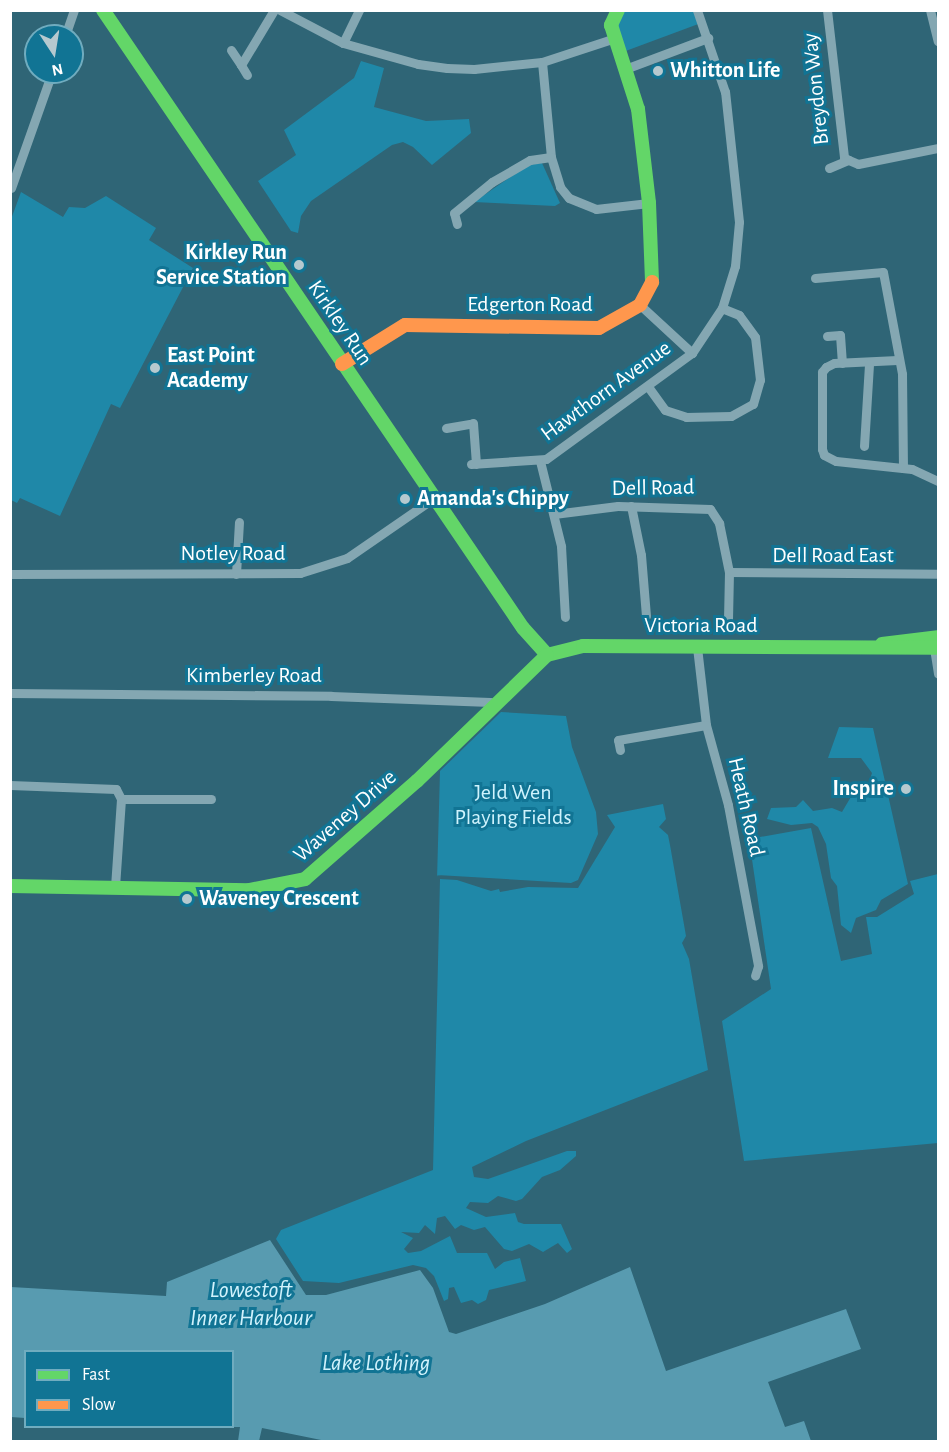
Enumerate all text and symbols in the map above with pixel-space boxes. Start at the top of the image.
north arrow [24,24,84,84]
street label: Breydon Way [797,32,835,146]
place label: Whitton Life [670,58,780,84]
text: N [50,61,64,79]
marker: Whitton Life [651,64,665,78]
place label: Kirkley Run Service Station [156,239,287,290]
marker: Kirkley Run Service Station [292,258,306,272]
street label: Kirkley Run [302,275,378,371]
street label: Edgerton Road [467,292,593,318]
street label: Hawthorn Avenue [536,335,676,447]
place label: East Point Academy [167,342,255,394]
marker: East Point Academy [148,361,162,375]
street label: Dell Road [611,474,695,502]
place label: Amanda's Chippy [417,486,569,512]
marker: Amanda's Chippy [398,492,412,506]
street label: Notley Road [181,541,285,567]
street label: Dell Road East [772,543,894,569]
street label: Victoria Road [644,613,758,639]
street label: Kimberley Road [186,663,322,689]
street label: Heath Road [722,755,770,859]
street label: Waveney Drive [288,764,402,868]
place label: Inspire [832,776,894,802]
park label: Jeld Wen Playing Fields [454,779,572,830]
marker: Inspire [899,782,913,796]
place label: Waveney Crescent [199,886,359,912]
marker: Waveney Crescent [180,892,194,906]
water label: Lowestoft Inner Harbour [190,1277,312,1333]
legend [24,1350,234,1428]
water label: Lake Lothing [322,1350,430,1378]
text: Fast [82,1366,110,1384]
text: Slow [82,1396,115,1414]

